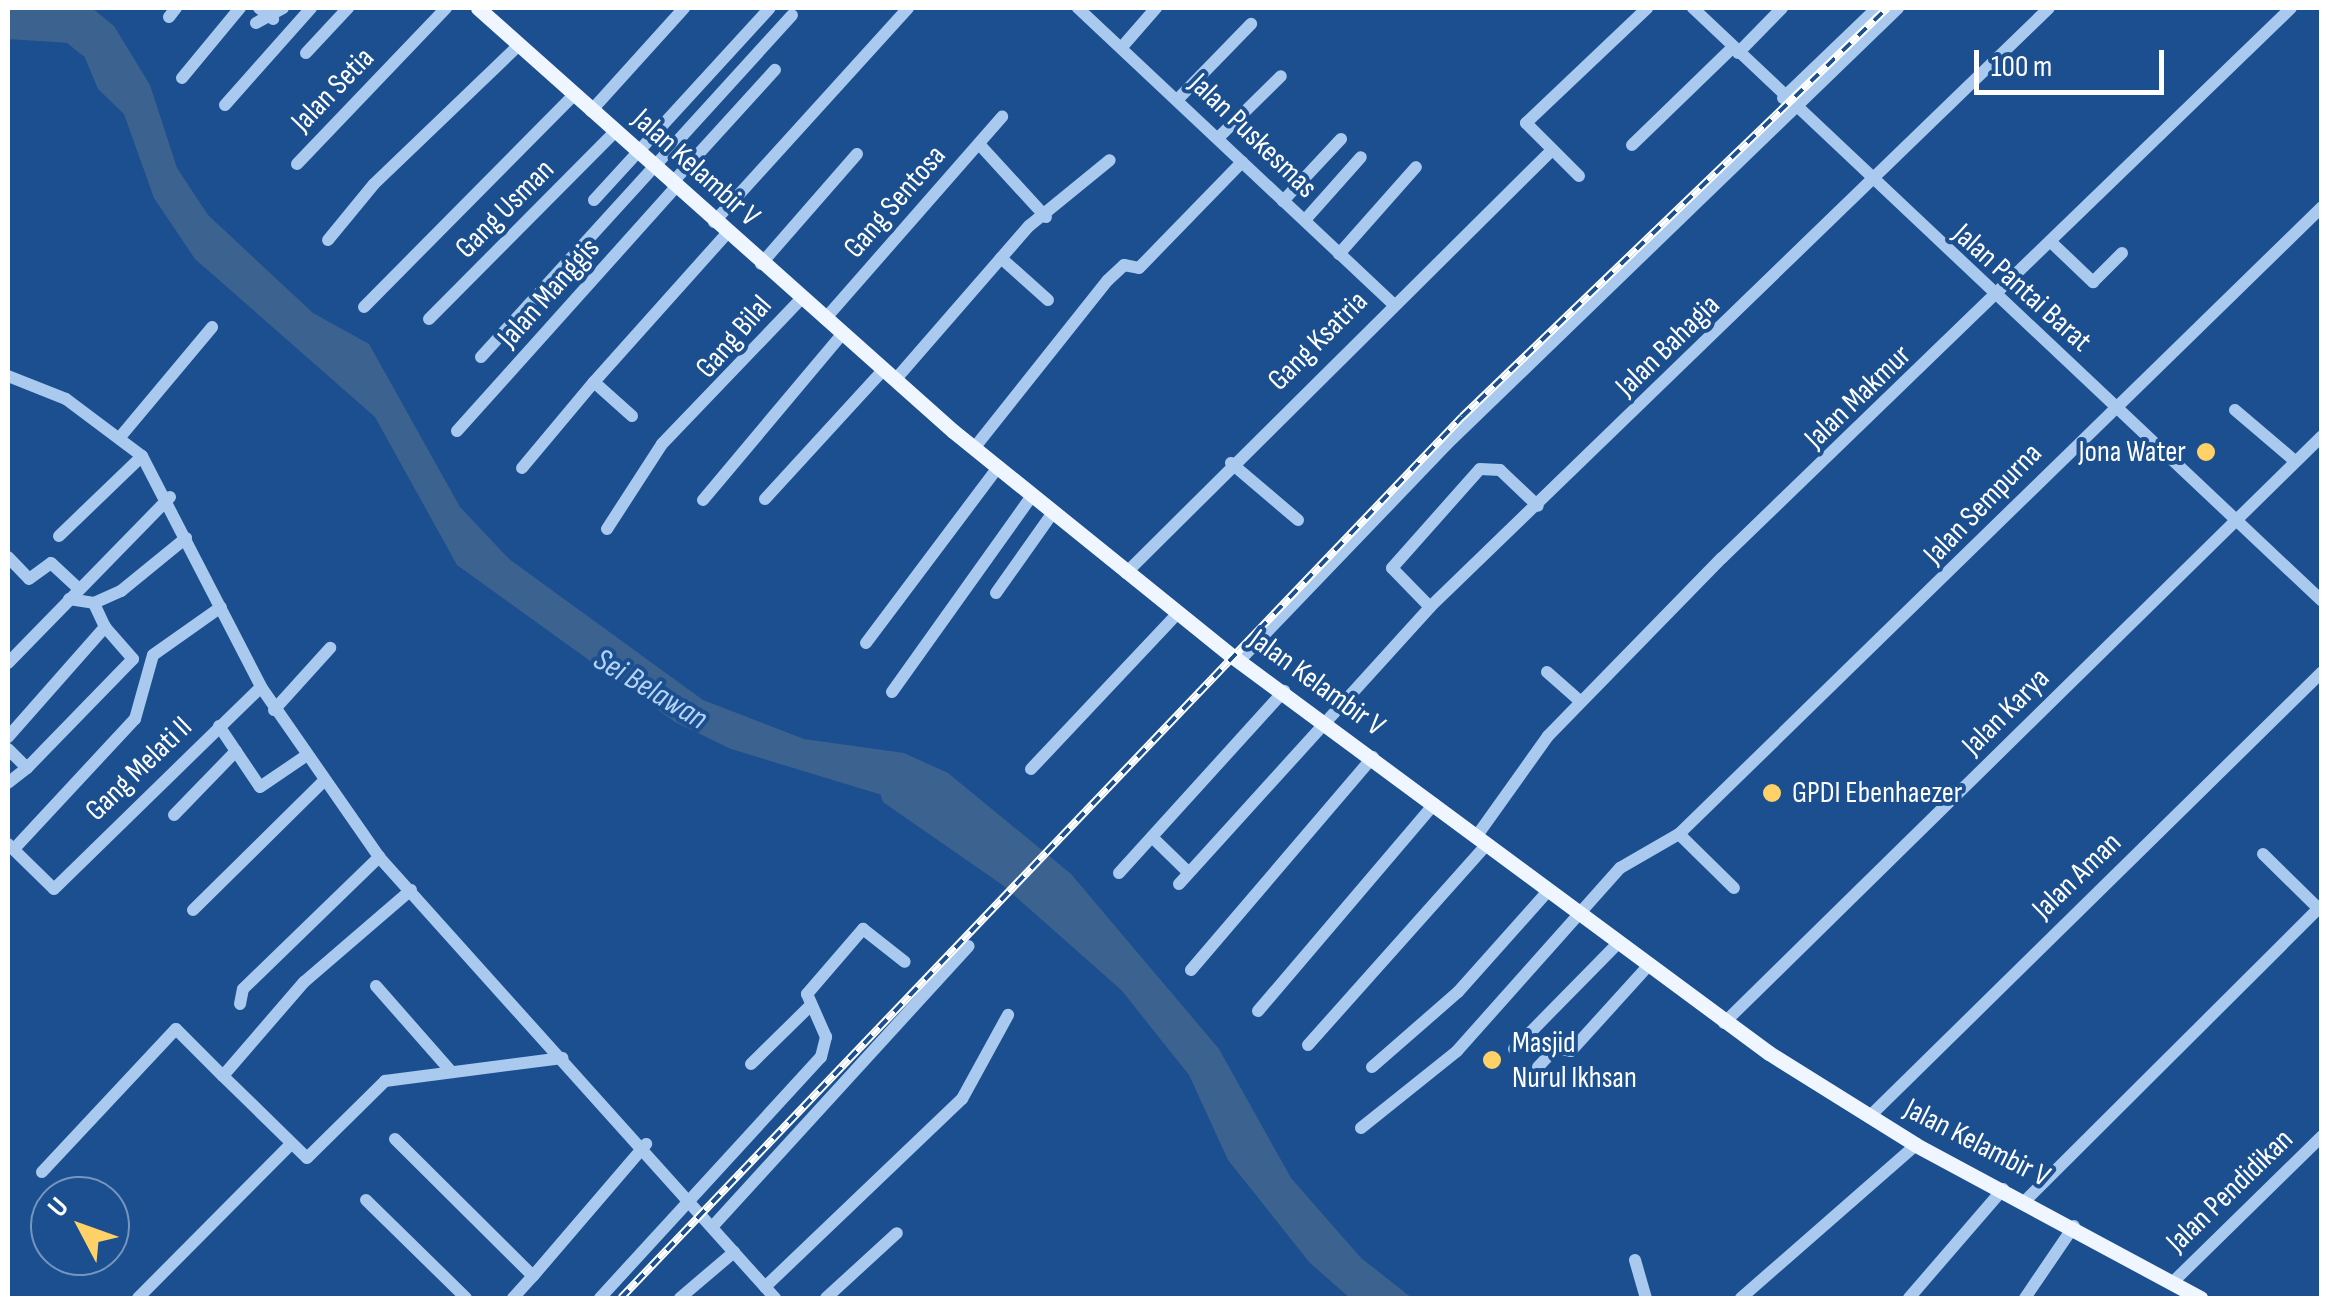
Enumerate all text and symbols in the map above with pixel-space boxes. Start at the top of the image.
scale bar [1979,30,2169,92]
street label: Jalan Setia [284,40,382,140]
text: 100 m [1991,49,2052,85]
street label: Jalan Puskesmas [1182,66,1324,206]
street label: Jalan Kelambir V [625,101,767,235]
street label: Gang Sentosa [836,138,954,266]
street label: Gang Usman [448,152,562,266]
street label: Jalan Pantai Barat [1945,216,2099,360]
street label: Jalan Manggis [490,231,608,355]
street label: Gang Ksatria [1261,284,1375,398]
street label: Gang Bilal [688,288,780,386]
street label: Jalan Bahagia [1608,288,1728,404]
street label: Jalan Makmur [1797,338,1919,456]
place label: Jona Water [2078,434,2186,470]
street label: Jalan Sempurna [1916,436,2050,572]
marker: Jona Water [2195,441,2217,463]
street label: Jalan Kelambir V [1242,622,1392,744]
water label: Sei Belawan [586,641,714,739]
street label: Jalan Karya [1955,661,2057,763]
street label: Gang Melati II [78,709,200,829]
place label: GPDI Ebenhaezer [1792,775,1962,811]
marker: GPDI Ebenhaezer [1761,782,1783,804]
street label: Jalan Aman [2025,825,2129,927]
place label: Masjid Nurul Ikhsan [1512,1025,1637,1096]
marker: Masjid Nurul Ikhsan [1481,1049,1503,1071]
street label: Jalan Kelambir V [1898,1091,2056,1195]
street label: Jalan Pendidikan [2159,1122,2301,1260]
north arrow [30,1176,130,1276]
text: U [41,1191,76,1224]

